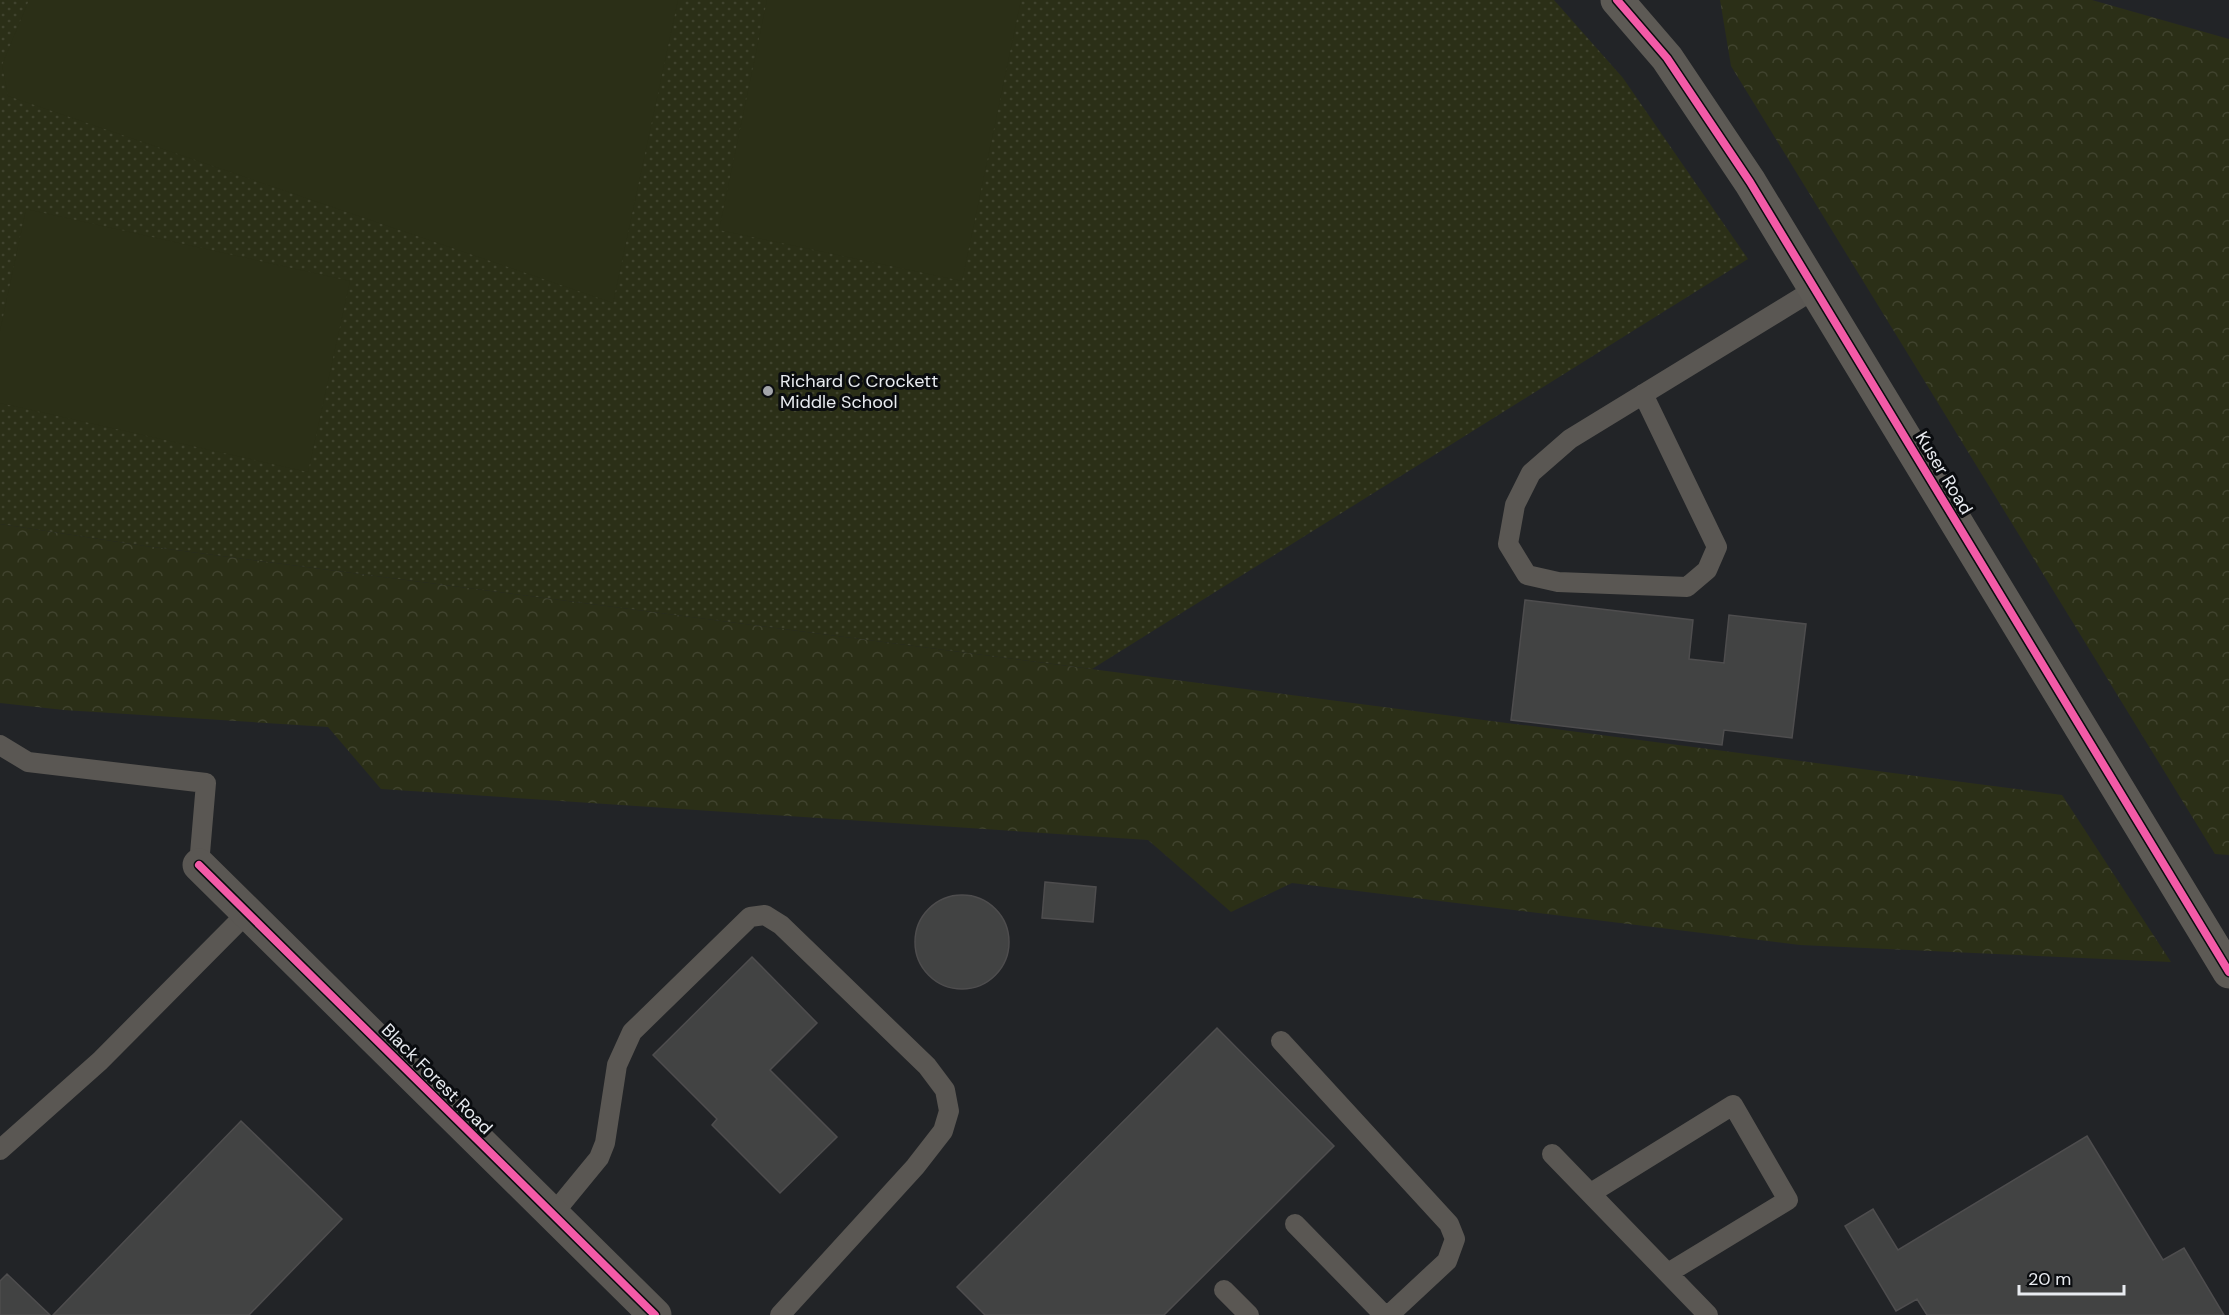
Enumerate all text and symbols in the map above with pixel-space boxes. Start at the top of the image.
place label: Richard C Crockett Middle School [780,369,938,414]
marker: Richard C Crockett Middle School [761,384,775,398]
street label: Kuser Road [1910,427,1978,519]
street label: Black Forest Road [376,1018,498,1140]
scale bar [2019,1258,2124,1296]
text: 20 m [2028,1267,2071,1291]

